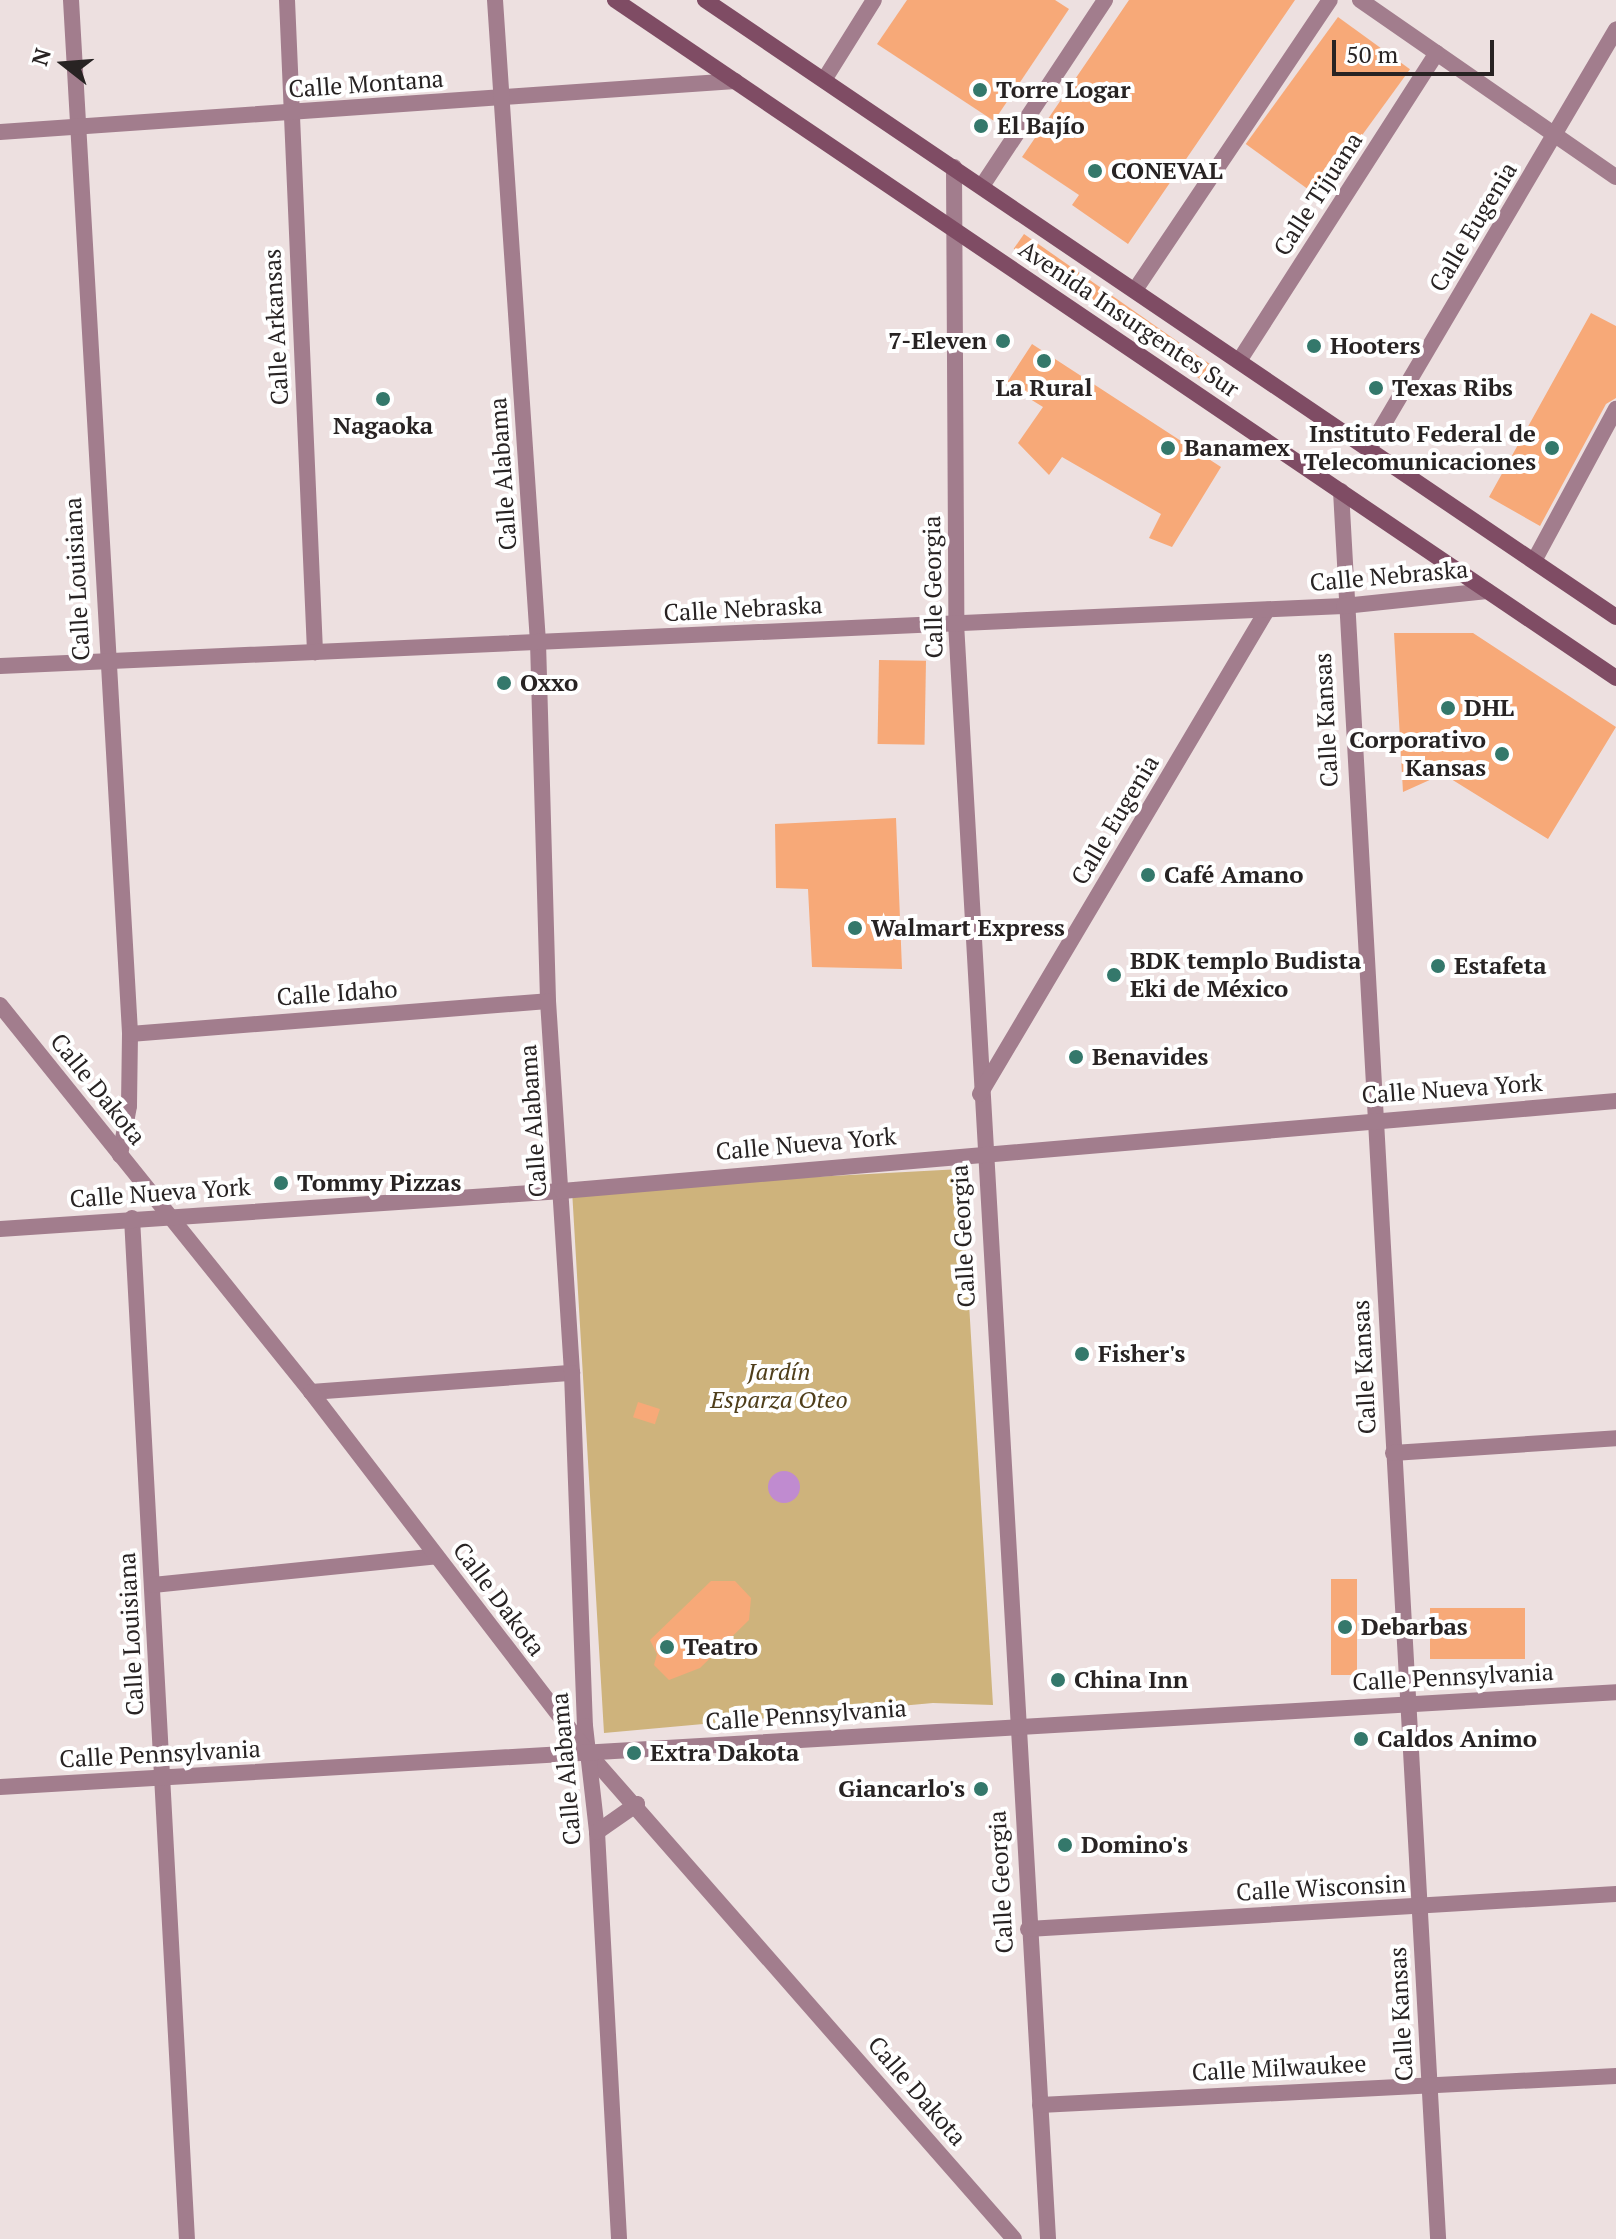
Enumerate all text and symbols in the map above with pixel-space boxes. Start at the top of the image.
north arrow [24,24,104,104]
scale bar [1336,24,1498,74]
text: 50 m [1346,38,1398,70]
text: N [24,45,57,69]
street label: Calle Montana [287,64,445,104]
place label: Torre Logar [996,76,1130,104]
marker: Torre Logar [971,81,989,99]
place label: El Bajío [997,112,1085,140]
marker: El Bajío [972,117,990,135]
street label: Calle Tijuana [1267,127,1369,261]
place label: CONEVAL [1111,157,1223,185]
street label: Calle Eugenia [1423,157,1523,297]
marker: CONEVAL [1086,162,1104,180]
street label: Avenida Insurgentes Sur [1013,235,1245,403]
street label: Calle Arkansas [258,248,294,406]
place label: 7-Eleven [888,327,987,355]
marker: 7-Eleven [994,332,1012,350]
place label: Hooters [1330,332,1420,360]
marker: Hooters [1305,337,1323,355]
marker: La Rural [1035,352,1053,370]
place label: La Rural [995,374,1093,402]
place label: Texas Ribs [1392,374,1513,402]
marker: Texas Ribs [1367,379,1385,397]
marker: Nagaoka [374,390,392,408]
street label: Calle Alabama [483,396,523,552]
place label: Nagaoka [333,412,433,440]
place label: Instituto Federal de Telecomunicaciones [1304,420,1536,476]
place label: Banamex [1184,434,1290,462]
marker: Banamex [1159,439,1177,457]
marker: Instituto Federal de Telecomunicaciones [1543,439,1561,457]
street label: Calle Louisiana [58,497,96,661]
street label: Calle Georgia [917,515,949,659]
street label: Calle Nebraska [1309,555,1469,597]
street label: Calle Nebraska [663,590,823,628]
street label: Calle Kansas [1308,652,1344,788]
place label: Oxxo [520,669,578,697]
marker: Oxxo [495,674,513,692]
place label: DHL [1464,694,1514,722]
marker: DHL [1439,699,1457,717]
place label: Corporativo Kansas [1349,726,1486,782]
marker: Corporativo Kansas [1493,745,1511,763]
street label: Calle Eugenia [1065,750,1165,890]
place label: Café Amano [1164,861,1304,889]
marker: Café Amano [1139,866,1157,884]
place label: Walmart Express [871,914,1065,942]
marker: Walmart Express [846,919,864,937]
place label: BDK templo Budista Eki de México [1130,947,1361,1003]
place label: Estafeta [1454,952,1547,980]
marker: Estafeta [1429,957,1447,975]
marker: BDK templo Budista Eki de México [1105,966,1123,984]
street label: Calle Idaho [276,974,398,1012]
street label: Calle Dakota [44,1027,152,1151]
street label: Calle Alabama [513,1043,553,1199]
place label: Benavides [1092,1043,1208,1071]
marker: Benavides [1067,1048,1085,1066]
street label: Calle Nueva York [1361,1068,1543,1110]
street label: Calle Nueva York [715,1122,897,1166]
street label: Calle Georgia [945,1164,981,1308]
place label: Tommy Pizzas [297,1169,461,1197]
street label: Calle Nueva York [69,1172,251,1214]
marker: Tommy Pizzas [272,1174,290,1192]
street label: Calle Kansas [1346,1299,1382,1435]
place label: Fisher's [1098,1340,1185,1368]
marker: Fisher's [1073,1345,1091,1363]
park label: Jardín Esparza Oteo [710,1358,848,1414]
street label: Calle Dakota [447,1536,551,1662]
street label: Calle Louisiana [112,1552,150,1716]
place label: Debarbas [1361,1613,1468,1641]
marker: Debarbas [1336,1618,1354,1636]
place label: Teatro [683,1633,758,1661]
marker: Teatro [658,1638,676,1656]
street label: Calle Pennsylvania [1352,1657,1554,1697]
place label: China Inn [1074,1666,1188,1694]
marker: China Inn [1049,1671,1067,1689]
street label: Calle Alabama [545,1691,587,1847]
street label: Calle Pennsylvania [704,1694,908,1736]
place label: Caldos Animo [1377,1725,1537,1753]
marker: Caldos Animo [1352,1730,1370,1748]
street label: Calle Pennsylvania [59,1734,261,1774]
place label: Extra Dakota [650,1739,799,1767]
marker: Extra Dakota [625,1744,643,1762]
place label: Giancarlo's [838,1775,965,1803]
marker: Giancarlo's [972,1780,990,1798]
street label: Calle Georgia [983,1810,1019,1954]
place label: Domino's [1081,1831,1188,1859]
marker: Domino's [1056,1836,1074,1854]
street label: Calle Wisconsin [1235,1869,1407,1907]
street label: Calle Kansas [1383,1946,1419,2082]
street label: Calle Dakota [862,2031,972,2151]
street label: Calle Milwaukee [1191,2049,1367,2087]

